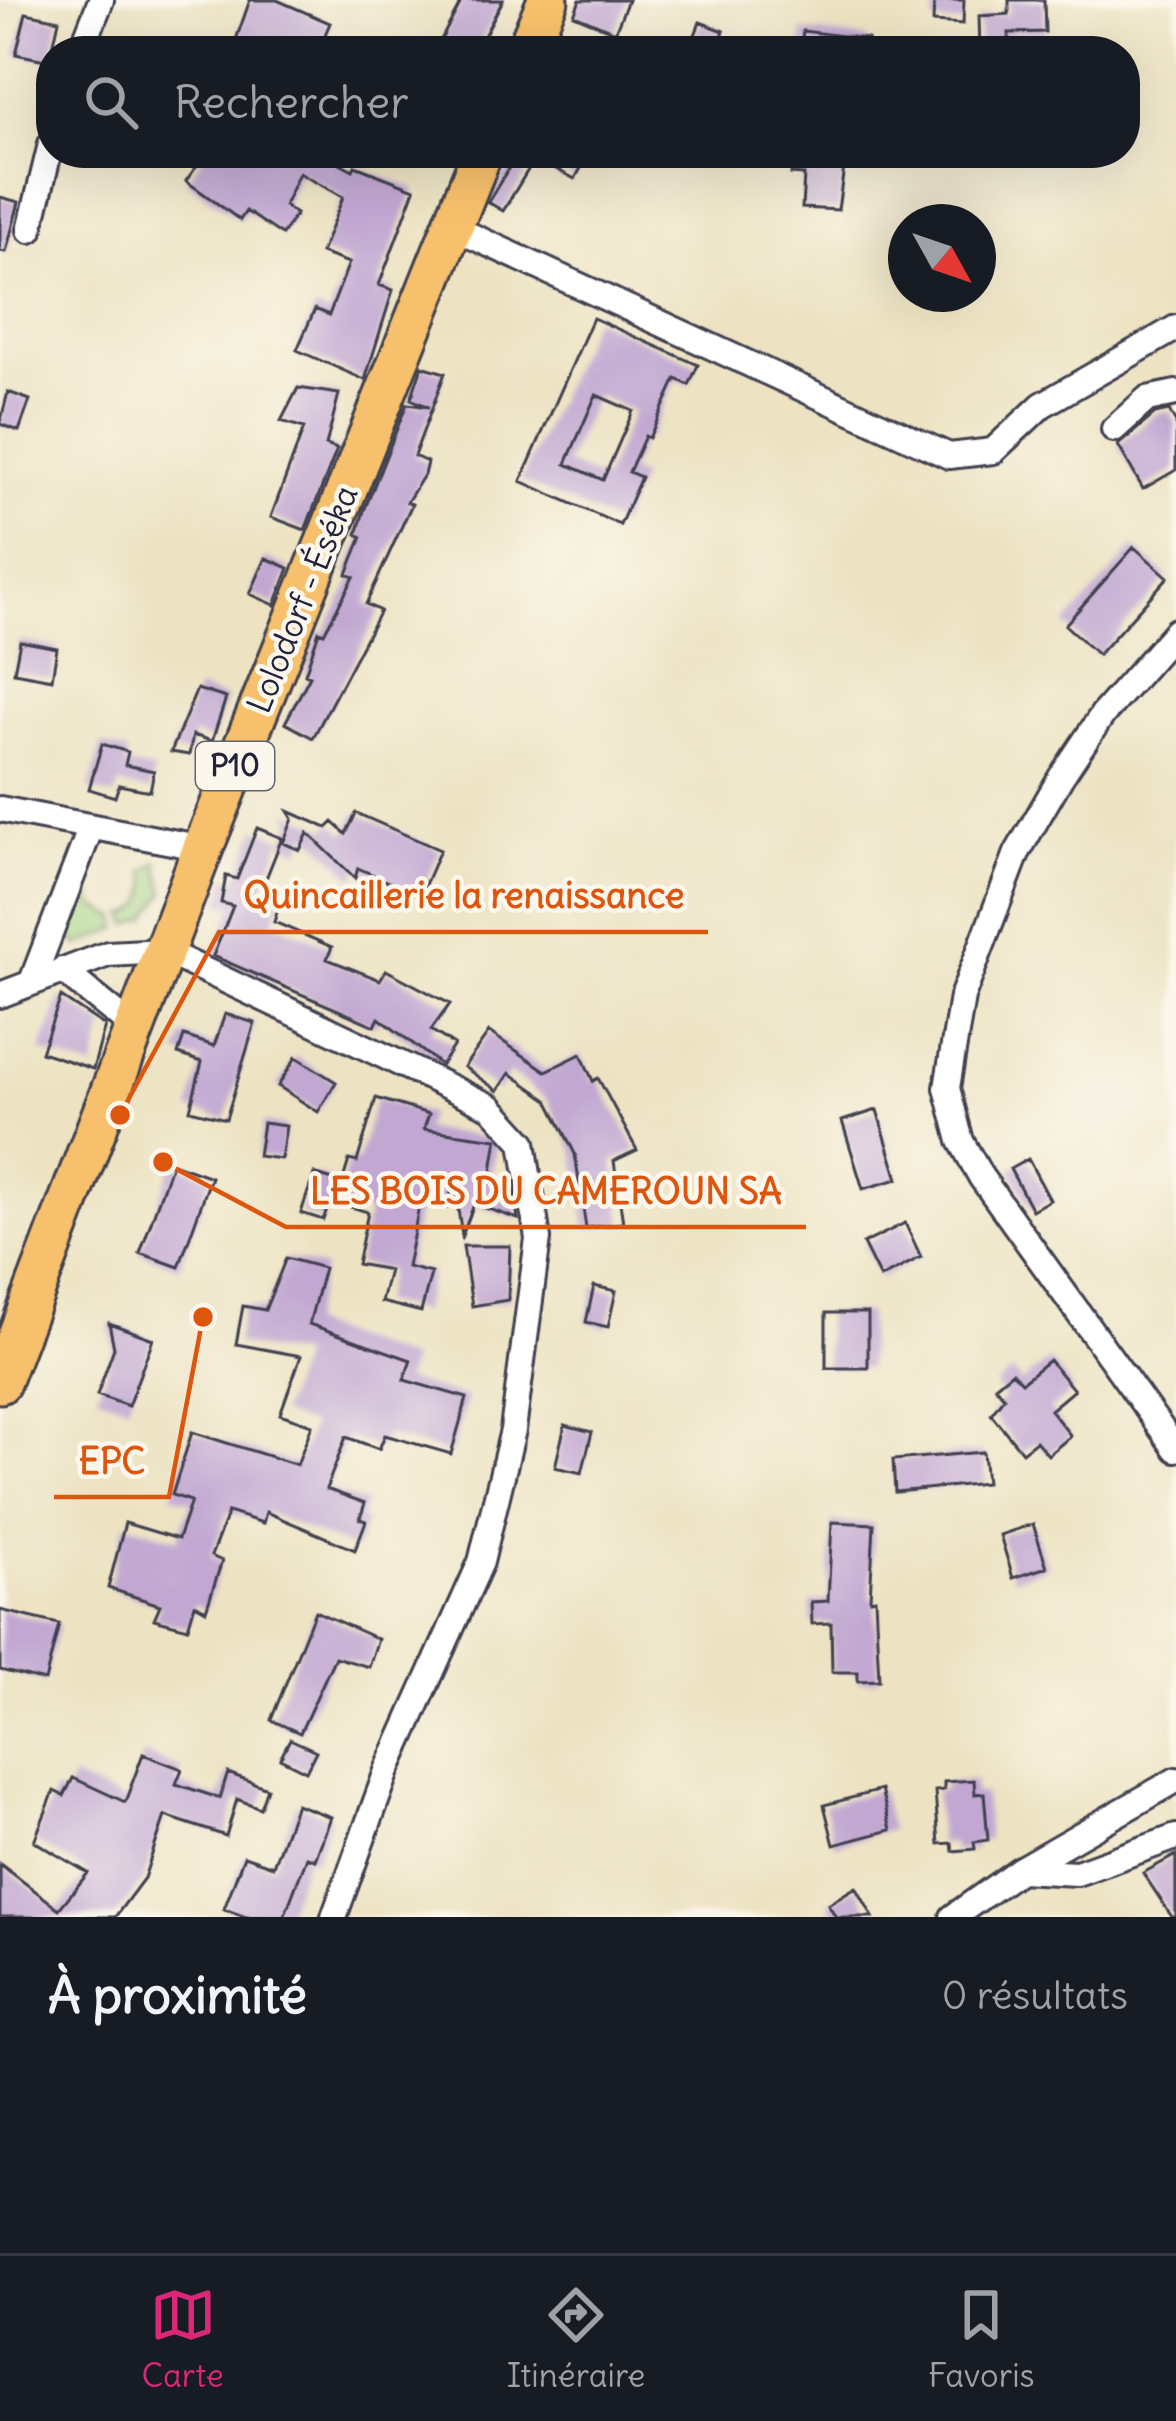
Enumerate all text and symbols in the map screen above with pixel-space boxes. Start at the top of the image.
search box [36,36,1140,168]
icon: search [78,69,144,135]
text: Rechercher [174,74,409,130]
north arrow [888,204,996,312]
street label: Lolodorf - Éséka [237,479,367,719]
road number: P10 [196,742,274,790]
callout: Quincaillerie la renaissance [219,860,708,932]
text: Quincaillerie la renaissance [244,873,684,918]
callout: LES BOIS DU CAMEROUN SA [286,1155,806,1227]
text: LES BOIS DU CAMEROUN SA [310,1169,782,1214]
callout: EPC [54,1425,169,1497]
text: EPC [79,1439,145,1484]
text: À proximité [48,1963,307,2027]
text: 0 résultats [942,1971,1128,2020]
tab: Carte [141,2282,224,2396]
tab: Itinéraire [507,2282,645,2396]
tab: Favoris [928,2282,1035,2396]

